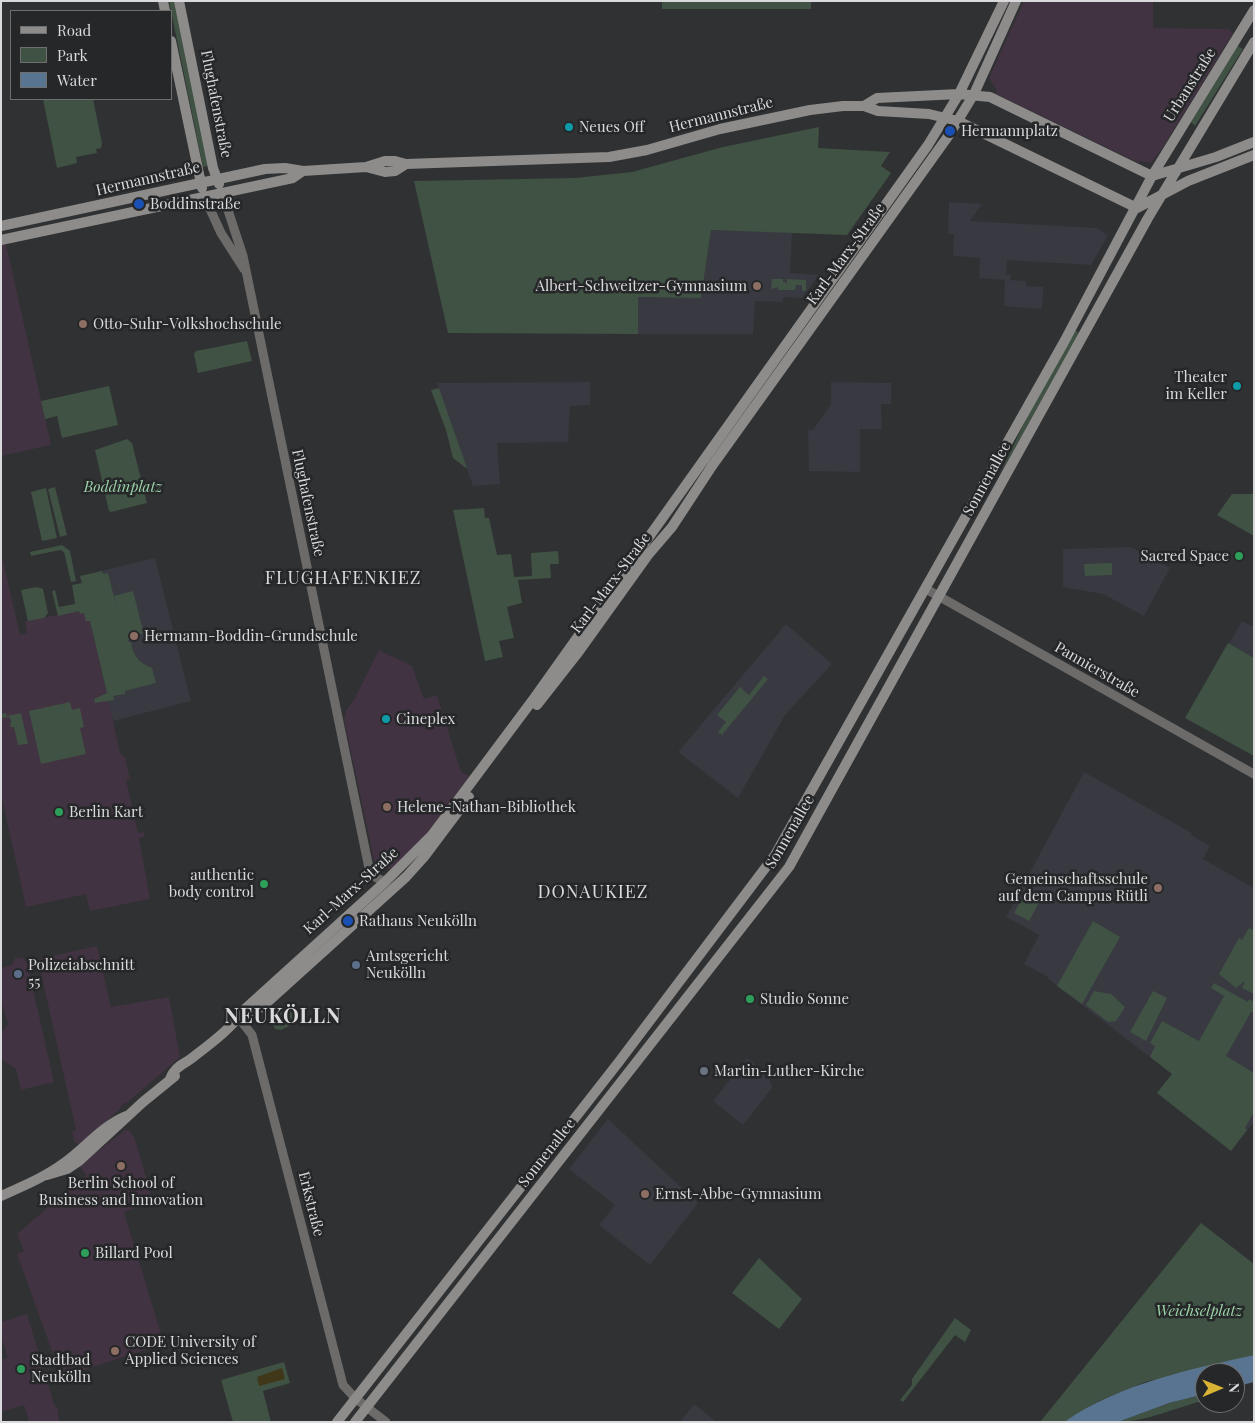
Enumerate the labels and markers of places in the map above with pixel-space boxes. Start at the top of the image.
place label: Neues Off [579,118,644,136]
marker: Neues Off [563,121,575,133]
place label: Hermannplatz [961,122,1058,140]
marker: Hermannplatz [943,124,957,138]
place label: Boddinstraße [150,195,241,213]
marker: Boddinstraße [132,197,146,211]
place label: Albert-Schweitzer-Gymnasium [536,277,747,295]
marker: Albert-Schweitzer-Gymnasium [751,280,763,292]
place label: Otto-Suhr-Volkshochschule [93,315,282,333]
marker: Otto-Suhr-Volkshochschule [77,318,89,330]
place label: Theater im Keller [1165,368,1227,403]
marker: Theater im Keller [1231,380,1243,392]
place label: Sacred Space [1141,547,1229,565]
marker: Sacred Space [1233,550,1245,562]
place label: Hermann-Boddin-Grundschule [144,627,358,645]
marker: Hermann-Boddin-Grundschule [128,630,140,642]
place label: Cineplex [396,710,455,728]
marker: Cineplex [380,713,392,725]
place label: Helene-Nathan-Bibliothek [397,798,576,816]
marker: Helene-Nathan-Bibliothek [381,801,393,813]
place label: Berlin Kart [69,803,143,821]
marker: Berlin Kart [53,806,65,818]
place label: authentic body control [169,866,254,901]
place label: Gemeinschaftsschule auf dem Campus Rütli [998,870,1148,905]
marker: authentic body control [258,878,270,890]
marker: Gemeinschaftsschule auf dem Campus Rütli [1152,882,1164,894]
place label: Rathaus Neukölln [359,912,477,930]
marker: Rathaus Neukölln [341,914,355,928]
place label: Amtsgericht Neukölln [366,947,449,982]
place label: Polizeiabschnitt 55 [28,956,135,991]
marker: Amtsgericht Neukölln [350,959,362,971]
marker: Polizeiabschnitt 55 [12,968,24,980]
place label: Studio Sonne [760,990,849,1008]
marker: Studio Sonne [744,993,756,1005]
place label: Martin-Luther-Kirche [714,1062,864,1080]
marker: Martin-Luther-Kirche [698,1065,710,1077]
marker: Berlin School of Business and Innovation [115,1160,127,1172]
place label: Berlin School of Business and Innovation [39,1174,203,1209]
place label: Ernst-Abbe-Gymnasium [655,1185,822,1203]
marker: Ernst-Abbe-Gymnasium [639,1188,651,1200]
place label: Billard Pool [95,1244,173,1262]
marker: Billard Pool [79,1247,91,1259]
place label: CODE University of Applied Sciences [125,1333,256,1368]
marker: CODE University of Applied Sciences [109,1345,121,1357]
place label: Stadtbad Neukölln [31,1351,91,1386]
marker: Stadtbad Neukölln [15,1363,27,1375]

